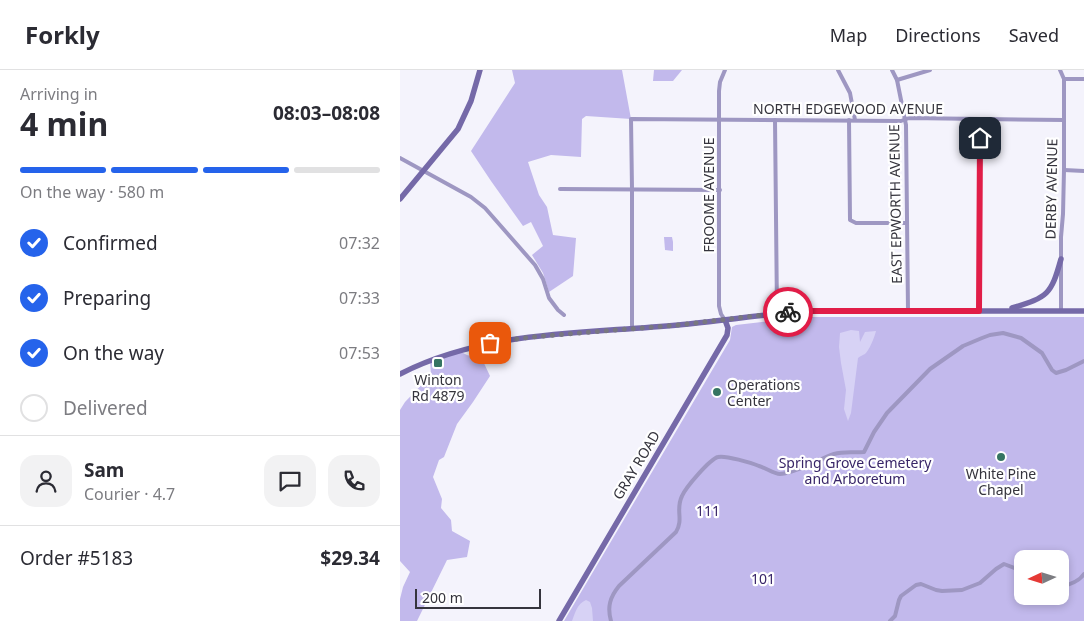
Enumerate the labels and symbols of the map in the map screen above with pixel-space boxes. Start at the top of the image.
street label: NORTH EDGEWOOD AVENUE [753,99,943,118]
pin [959,117,1001,159]
street label: EAST EPWORTH AVENUE [884,124,906,284]
street label: FROOME AVENUE [699,137,718,253]
street label: DERBY AVENUE [1041,139,1061,239]
courier [763,287,813,337]
pin [469,322,511,364]
marker: Winton Rd 4879 [432,357,444,369]
place label: Winton Rd 4879 [412,370,465,405]
place label: Operations Center [727,375,801,410]
marker: Operations Center [711,386,723,398]
street label: GRAY ROAD [608,427,664,503]
marker: White Pine Chapel [995,451,1007,463]
park label: Spring Grove Cemetery and Arboretum [779,453,932,488]
place label: White Pine Chapel [966,464,1036,499]
park label: 111 [696,501,720,520]
north arrow [1014,550,1069,605]
park label: 101 [751,569,775,588]
scale bar [415,586,541,609]

